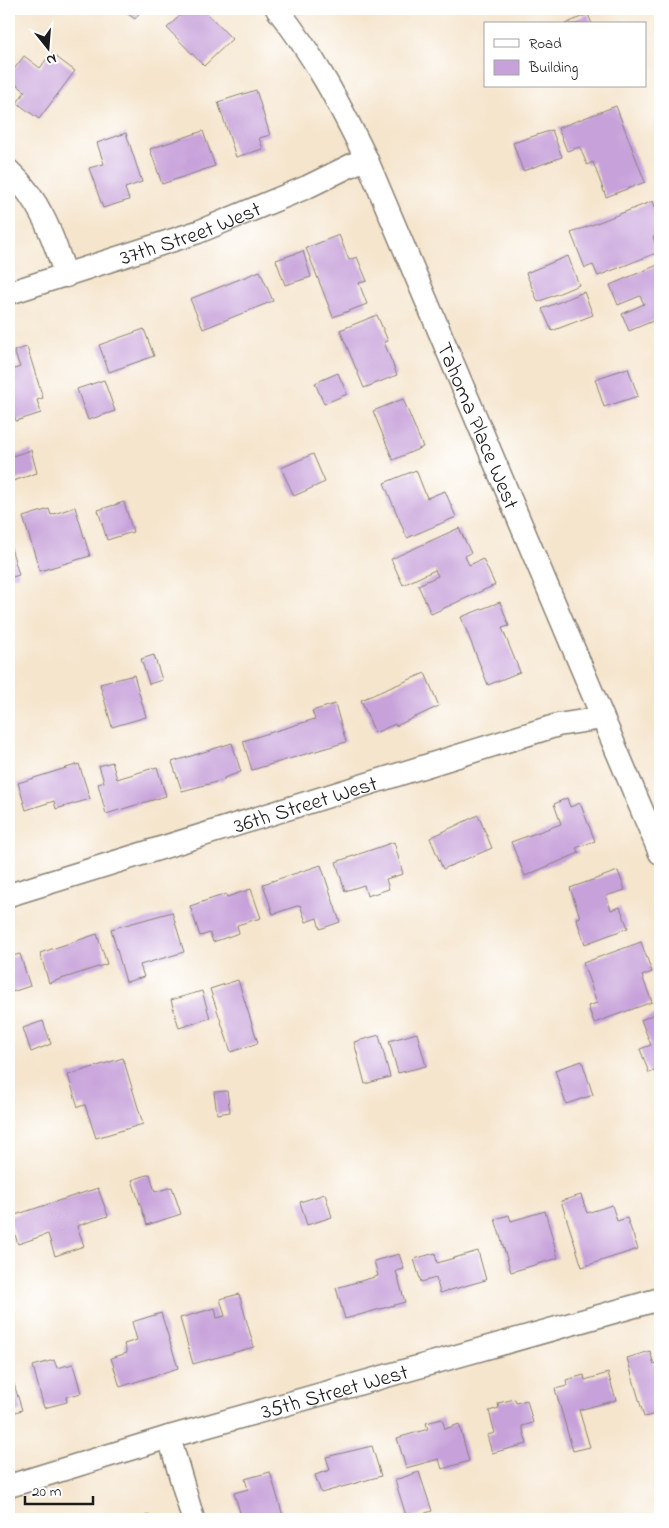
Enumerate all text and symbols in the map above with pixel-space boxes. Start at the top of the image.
north arrow [22,22,72,72]
legend [484,22,646,88]
text: Road [529,33,562,55]
text: N [44,48,59,70]
text: Building [528,57,578,80]
street label: 37th Street West [116,194,267,275]
street label: Tahoma Place West [427,338,526,515]
street label: 36th Street West [230,769,382,843]
street label: 35th Street West [258,1357,413,1429]
scale bar [25,1473,92,1505]
text: 20 m [32,1481,62,1503]

